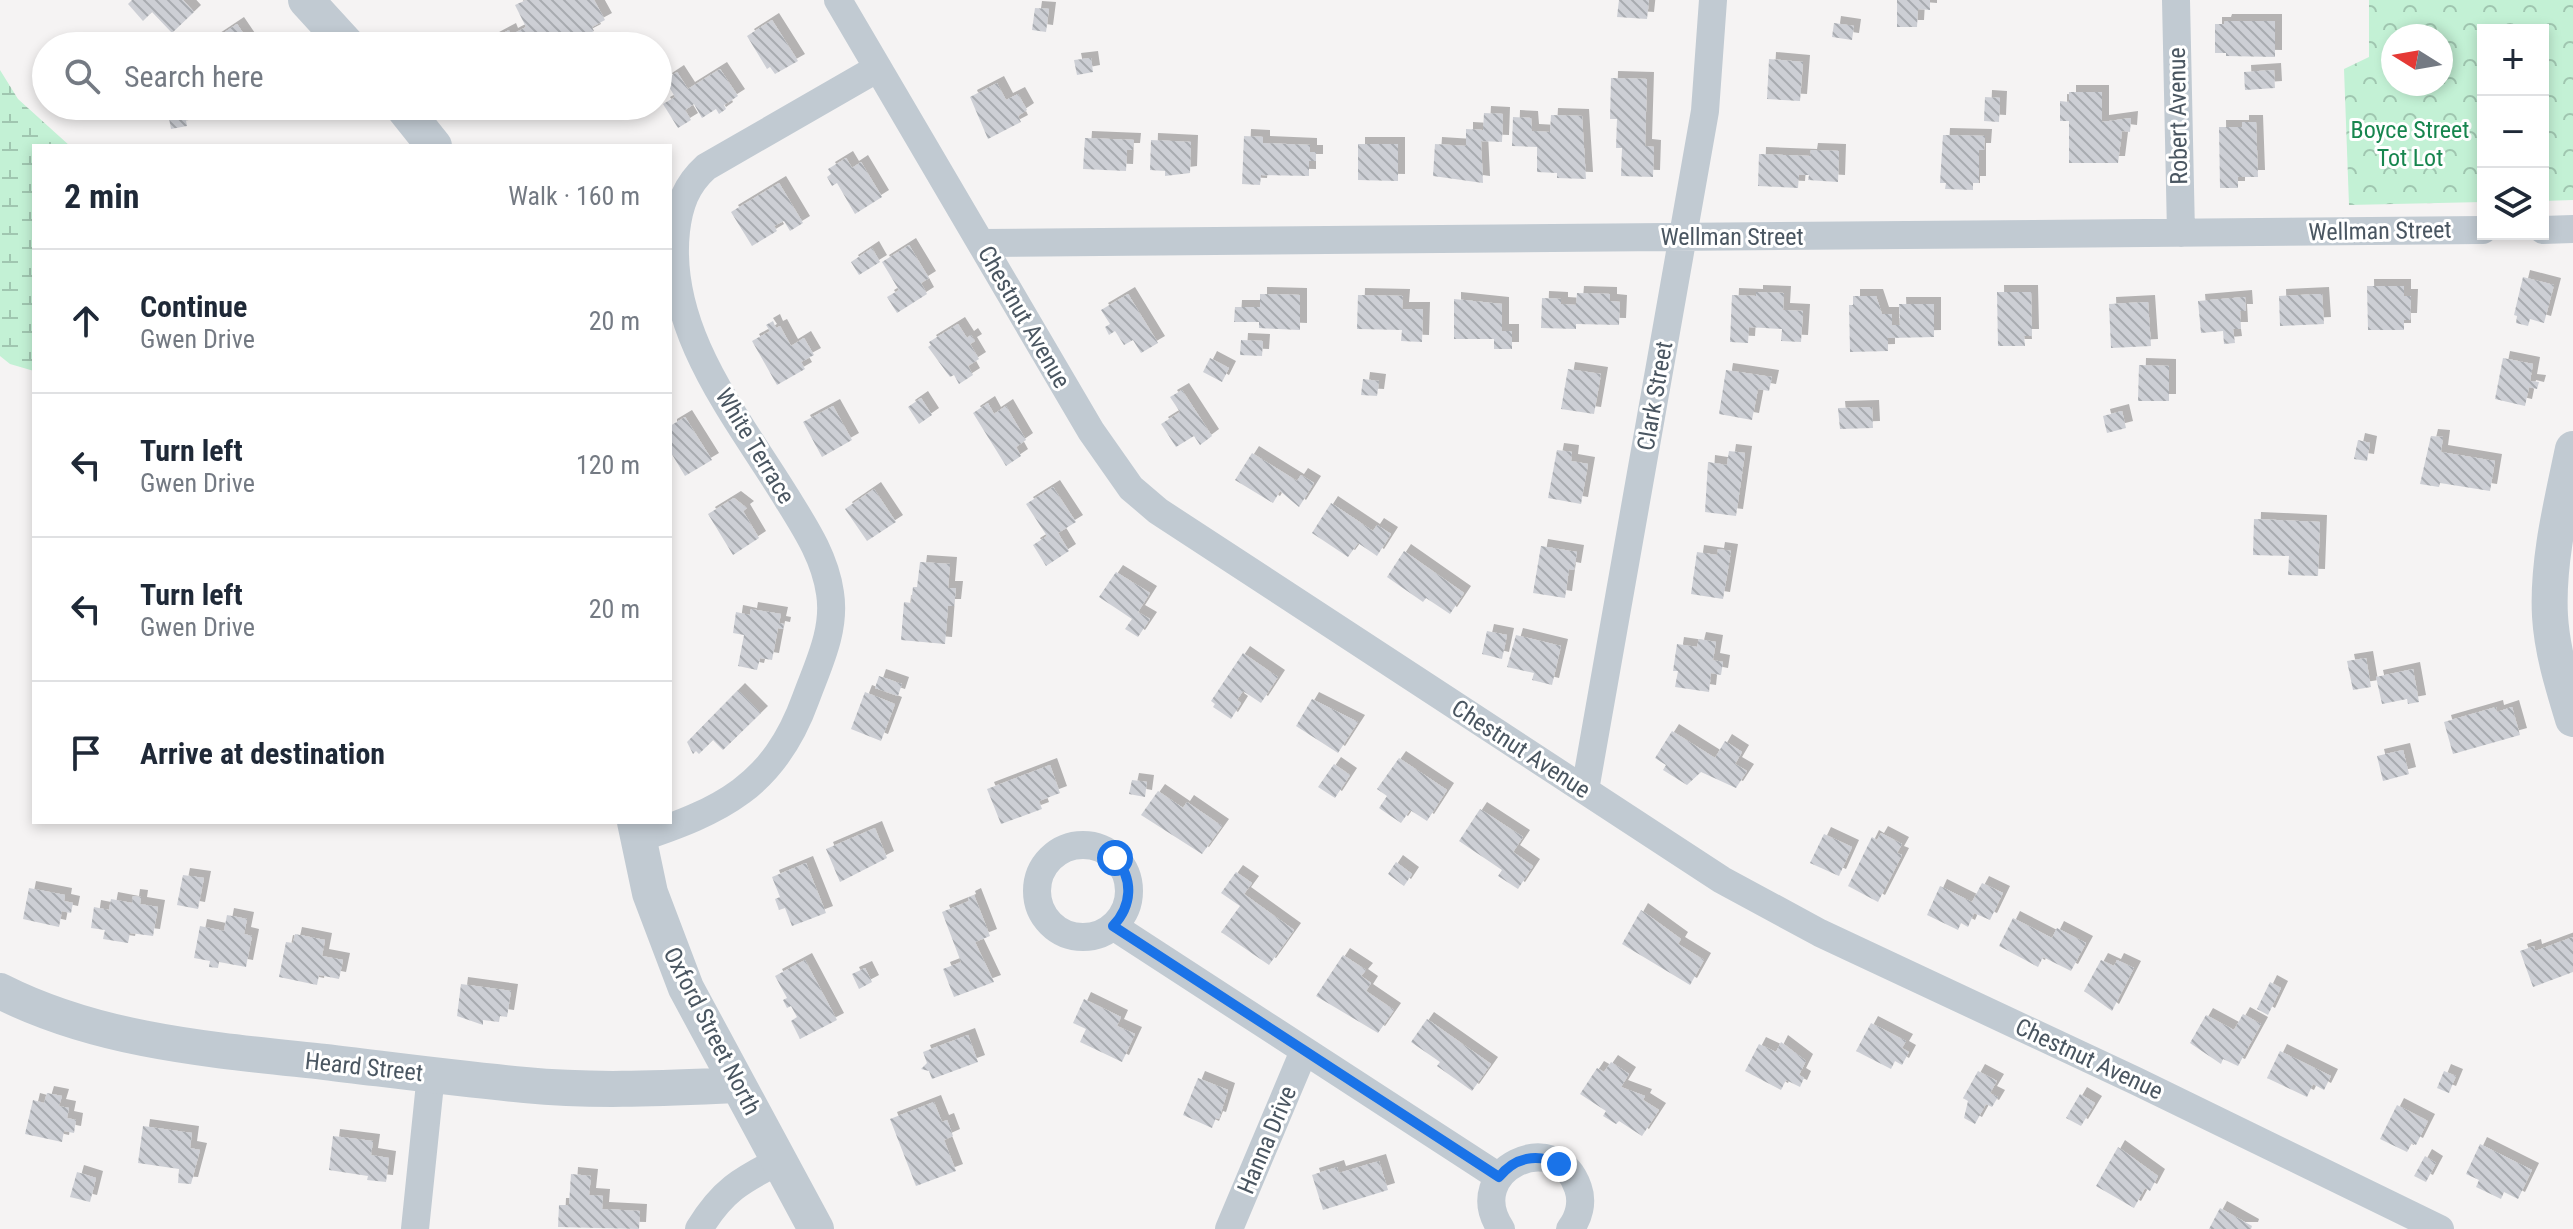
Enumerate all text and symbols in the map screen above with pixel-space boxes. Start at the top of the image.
north arrow [2381,24,2453,96]
map controls [2477,24,2549,240]
button: + [2477,24,2549,96]
search box [32,32,672,120]
street label: Robert Avenue [2163,47,2193,185]
icon: search [60,54,104,98]
text: Search here [124,59,264,94]
button: − [2477,96,2549,168]
park label: Boyce Street Tot Lot [2351,116,2469,172]
button: layers [2477,168,2549,240]
text: 2 min [64,176,140,216]
text: Walk · 160 m [508,181,640,211]
street label: Wellman Street [2308,216,2452,246]
street label: Wellman Street [1660,223,1804,251]
street label: Chestnut Avenue [972,241,1076,393]
text: Continue [140,289,247,324]
icon: ahead [64,299,108,343]
text: 20 m [589,306,640,336]
text: Gwen Drive [140,324,255,354]
street label: Clark Street [1632,339,1678,453]
street label: White Terrace [710,383,800,509]
text: Turn left [140,433,243,468]
icon: left [64,443,108,487]
text: 120 m [576,450,640,480]
text: Gwen Drive [140,468,255,498]
text: Turn left [140,577,243,612]
icon: left [64,587,108,631]
text: 20 m [589,594,640,624]
text: Gwen Drive [140,612,255,642]
street label: Chestnut Avenue [1447,694,1595,804]
icon: arrive [64,731,108,775]
text: Arrive at destination [140,736,385,771]
route start [1097,840,1133,876]
street label: Oxford Street North [658,943,766,1119]
street label: Chestnut Avenue [2011,1013,2167,1105]
street label: Heard Street [304,1047,424,1087]
street label: Hanna Drive [1232,1082,1302,1198]
route end [1541,1146,1577,1182]

